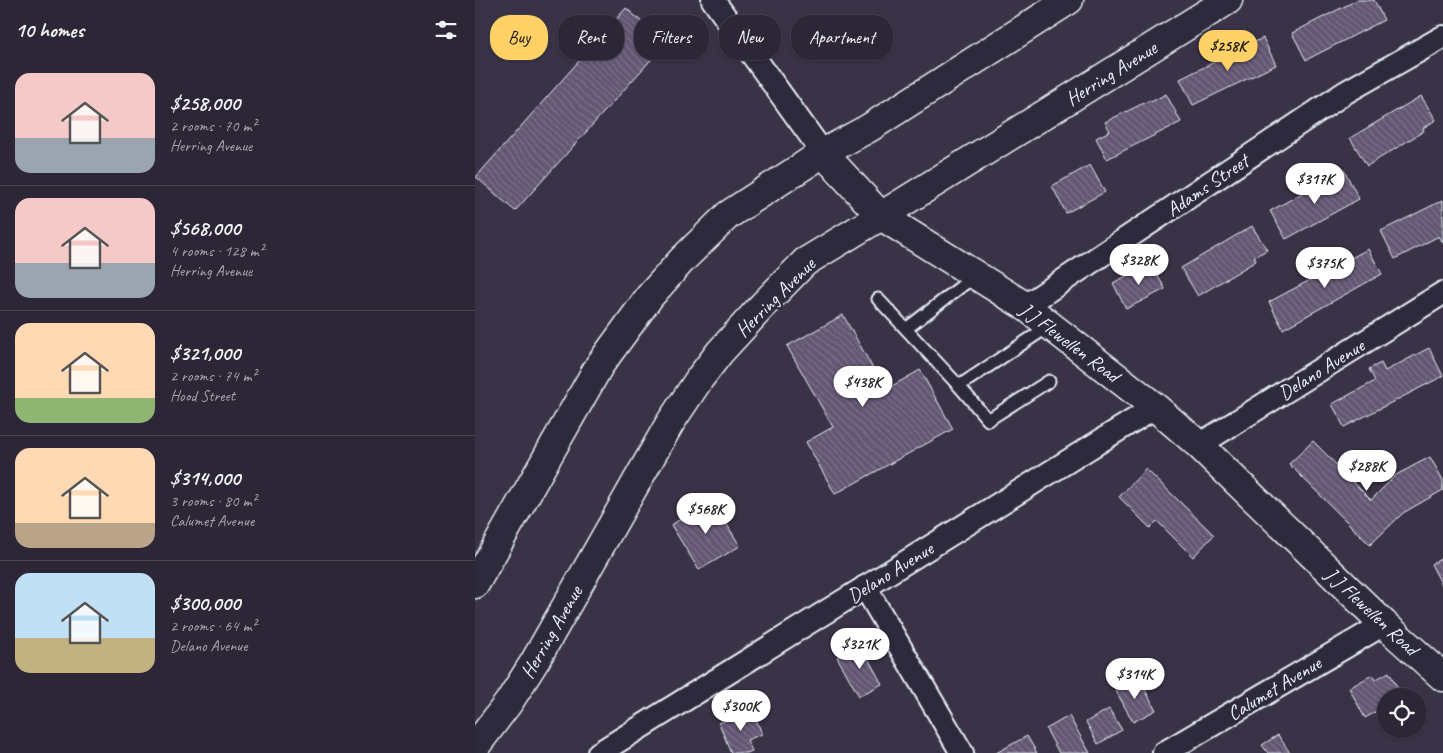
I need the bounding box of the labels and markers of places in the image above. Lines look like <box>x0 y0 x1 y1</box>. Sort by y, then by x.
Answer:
pin: $258K <box>1193 30 1263 72</box>
pin: $317K <box>1280 162 1350 205</box>
pin: $328K <box>1104 244 1174 286</box>
pin: $375K <box>1290 246 1360 289</box>
pin: $438K <box>828 366 898 408</box>
pin: $288K <box>1332 450 1402 492</box>
pin: $568K <box>671 492 741 535</box>
pin: $321K <box>825 628 895 670</box>
pin: $314K <box>1100 658 1170 700</box>
pin: $300K <box>706 690 776 732</box>

